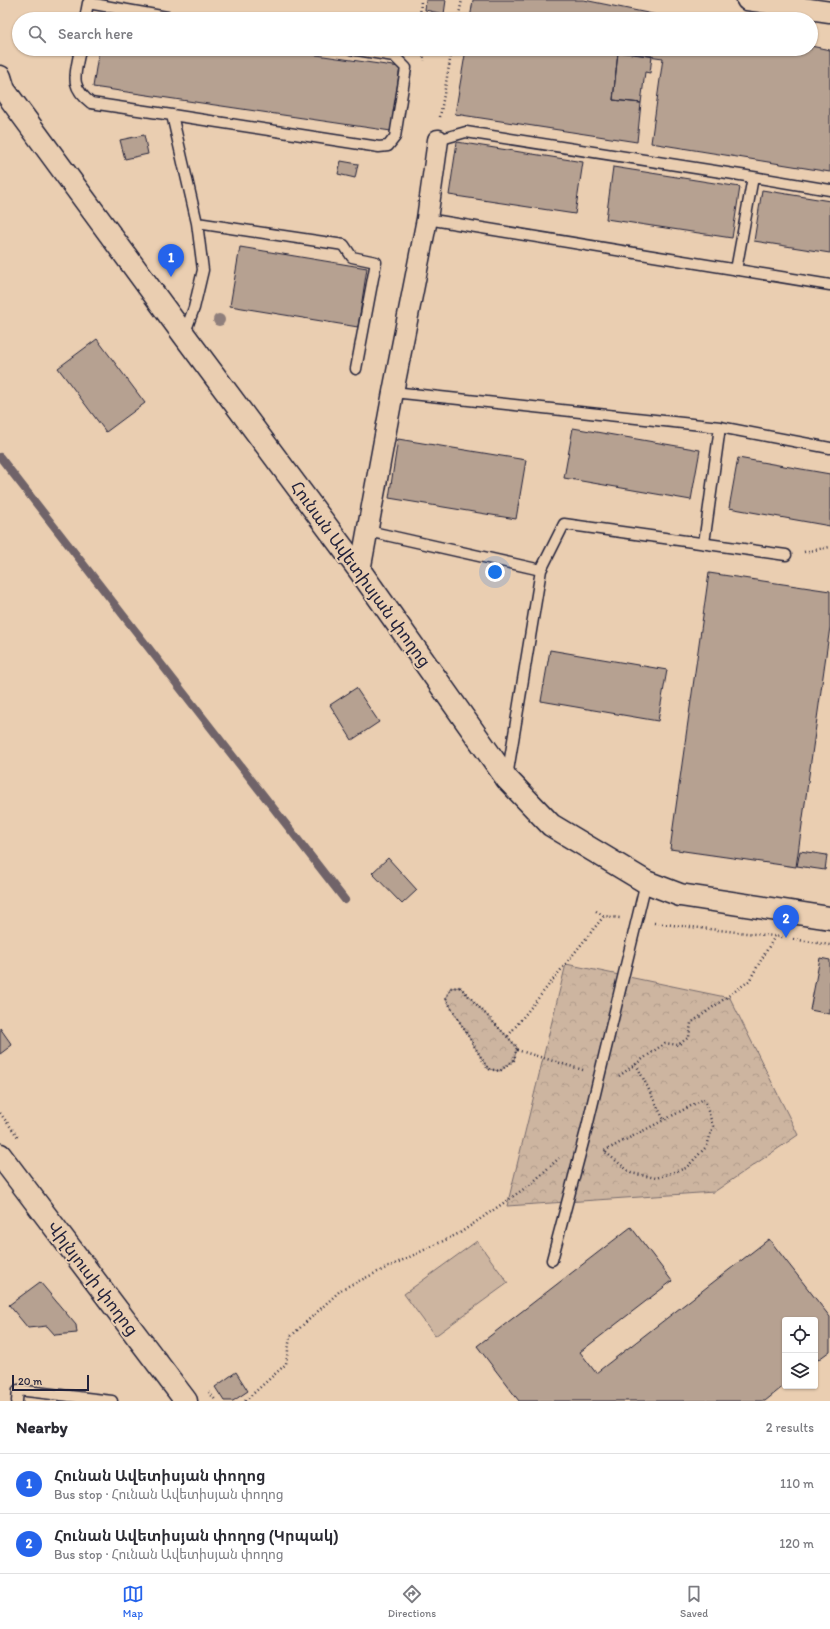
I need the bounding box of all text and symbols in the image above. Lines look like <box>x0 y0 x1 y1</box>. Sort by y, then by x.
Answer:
search box <box>12 12 818 56</box>
icon: search <box>26 23 48 45</box>
text: Search here <box>58 25 133 43</box>
pin: 1 <box>158 244 184 277</box>
street label: Հունան Ավետիսյան փողոց <box>287 477 435 671</box>
your location <box>485 562 505 582</box>
pin: 2 <box>773 905 799 938</box>
street label: Վիլնյուսի փողոց <box>43 1217 143 1339</box>
map controls <box>782 1317 818 1389</box>
button: locate <box>782 1317 818 1353</box>
button: layers <box>782 1353 818 1389</box>
scale bar <box>12 1373 89 1392</box>
text: 20 m <box>18 1375 42 1388</box>
text: Nearby <box>16 1417 68 1437</box>
text: 2 results <box>766 1420 814 1435</box>
text: Հունան Ավետիսյան փողոց <box>54 1467 266 1485</box>
text: 1 <box>26 1476 32 1491</box>
text: 110 m <box>780 1476 814 1491</box>
text: Bus stop · Հունան Ավետիսյան փողոց <box>54 1487 284 1502</box>
text: Հունան Ավետիսյան փողոց (Կրպակ) <box>54 1527 338 1545</box>
text: 2 <box>26 1536 32 1551</box>
text: 120 m <box>779 1536 814 1551</box>
text: Bus stop · Հունան Ավետիսյան փողոց <box>54 1547 284 1562</box>
tab: Map <box>122 1583 144 1620</box>
tab: Directions <box>388 1583 436 1620</box>
tab: Saved <box>680 1583 708 1620</box>

